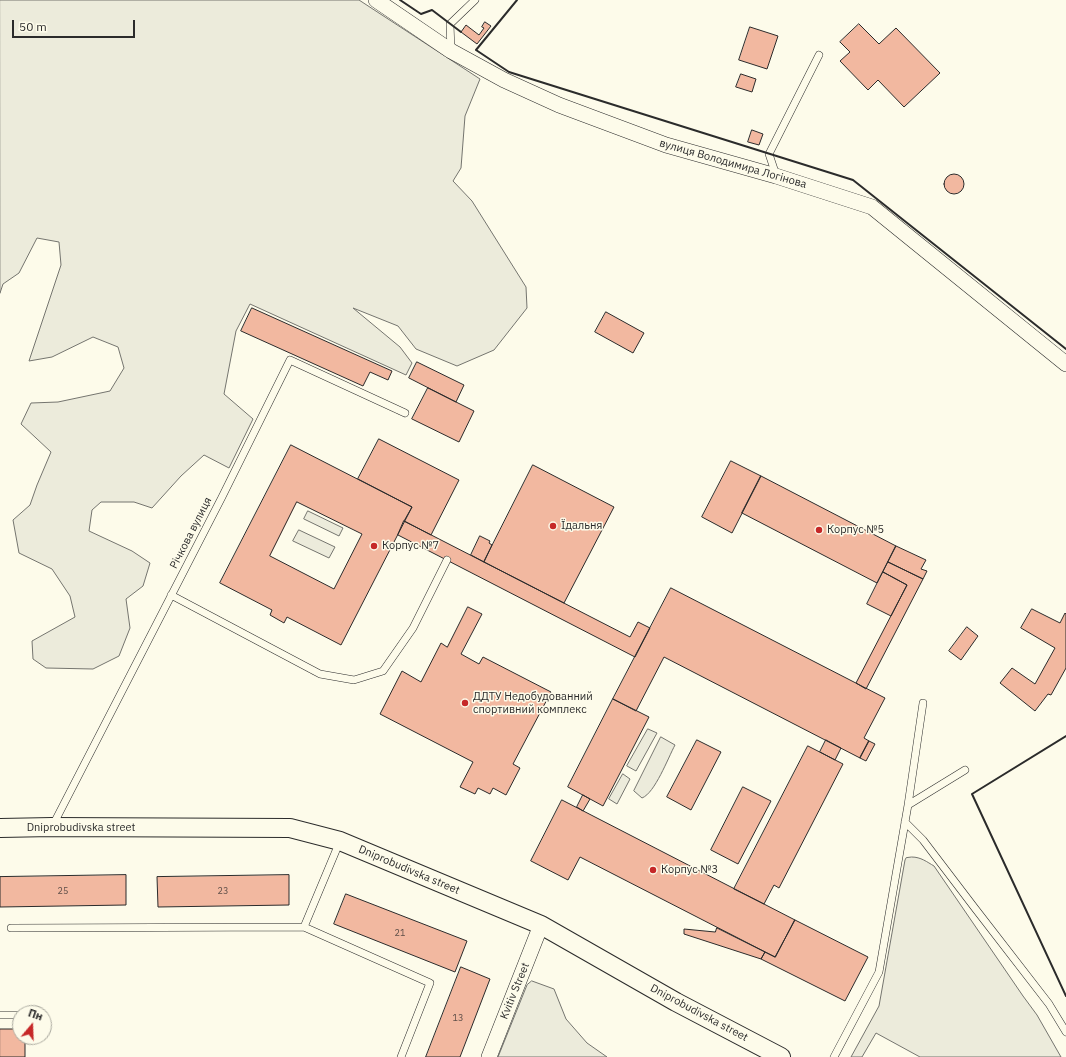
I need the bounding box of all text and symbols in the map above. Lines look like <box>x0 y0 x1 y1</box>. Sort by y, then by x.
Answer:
scale bar <box>14 12 137 38</box>
text: 50 m <box>19 19 47 34</box>
street label: вулиця Володимира Логінова <box>658 137 808 191</box>
street label: Річкова вулиця <box>167 495 215 571</box>
place label: Їдальня <box>561 519 602 533</box>
marker: Їдальня <box>548 521 558 531</box>
place label: Корпус №5 <box>827 523 884 537</box>
marker: Корпус №5 <box>814 525 824 535</box>
place label: Корпус №7 <box>382 539 439 553</box>
marker: Корпус №7 <box>369 541 379 551</box>
place label: ДДТУ Недобудованний спортивний комплекс <box>473 690 593 716</box>
marker: ДДТУ Недобудованний спортивний комплекс <box>460 698 470 708</box>
street label: Dniprobudivska street <box>27 821 135 835</box>
street label: Dniprobudivska street <box>356 843 462 897</box>
place label: Корпус №3 <box>661 863 718 877</box>
marker: Корпус №3 <box>648 865 658 875</box>
house number: 25 <box>58 886 68 896</box>
house number: 23 <box>218 886 228 896</box>
house number: 21 <box>395 928 405 938</box>
street label: Kvitiv Street <box>498 961 532 1021</box>
street label: Dniprobudivska street <box>648 982 750 1044</box>
north arrow <box>12 1005 52 1045</box>
text: Пн <box>26 1006 45 1024</box>
house number: 13 <box>453 1013 463 1023</box>

